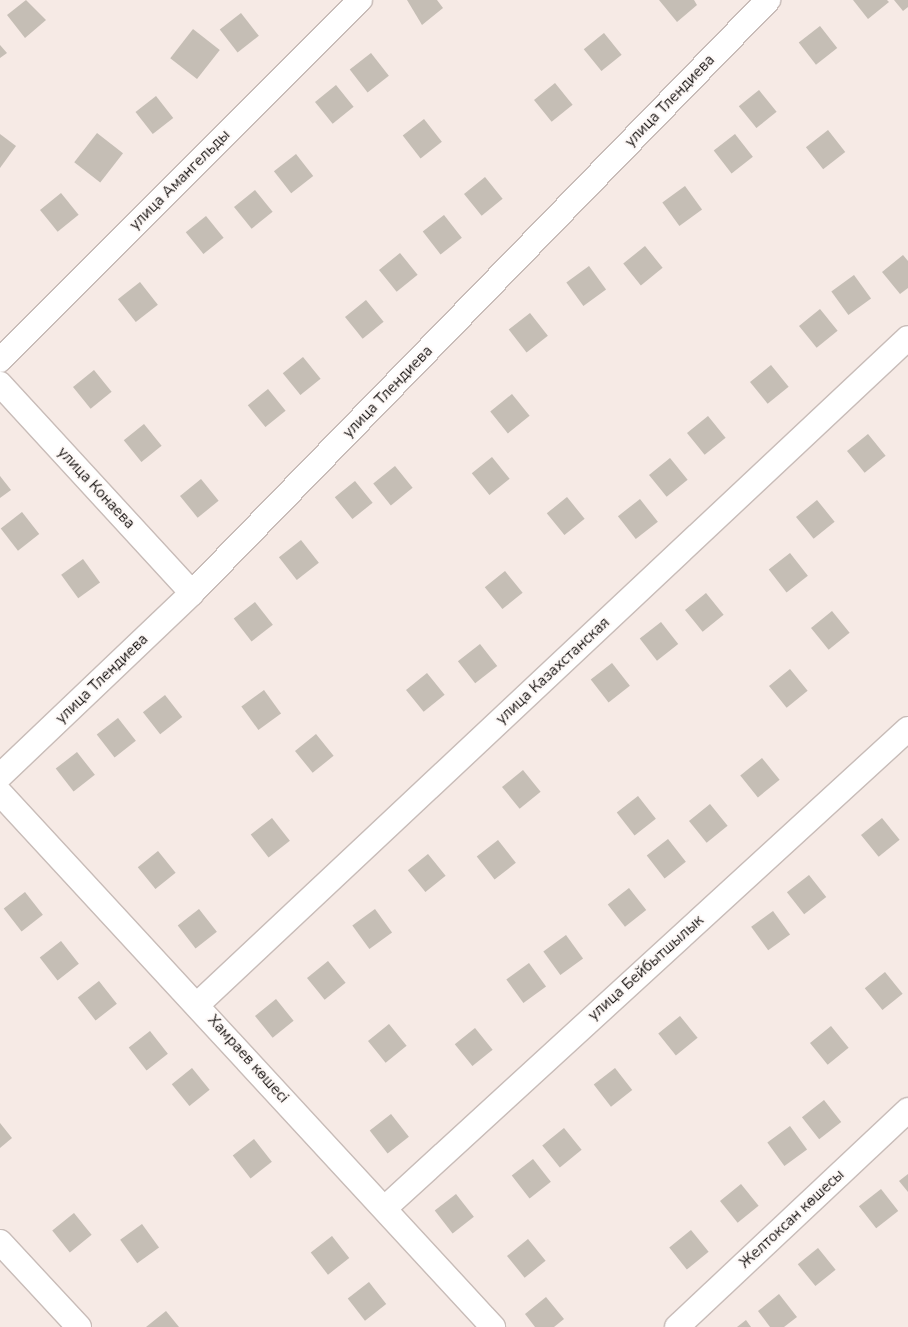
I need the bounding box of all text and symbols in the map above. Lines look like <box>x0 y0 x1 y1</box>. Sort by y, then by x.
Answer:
street label: улица Тлендиева <box>621 51 719 151</box>
street label: улица Амангельды <box>126 126 234 234</box>
street label: улица Тлендиева <box>339 342 437 442</box>
street label: улица Конаева <box>54 443 138 533</box>
street label: улица Казахстанская <box>493 614 613 728</box>
street label: улица Тлендиева <box>52 630 152 728</box>
street label: улица Бейбытшылык <box>585 911 707 1025</box>
street label: Хамраев көшесі <box>204 1011 292 1107</box>
street label: Желтоксан көшесы <box>736 1166 848 1272</box>

